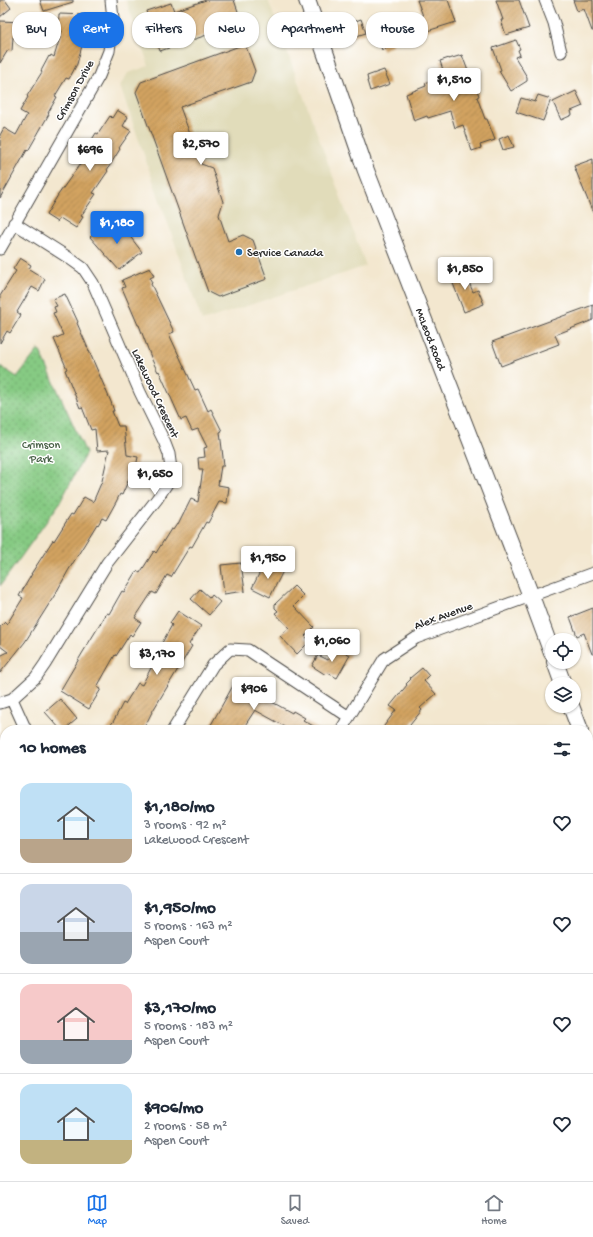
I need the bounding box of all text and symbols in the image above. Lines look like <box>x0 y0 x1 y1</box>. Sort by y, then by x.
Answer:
chip: Buy <box>12 12 61 48</box>
chip: Rent <box>69 12 124 48</box>
chip: Filters <box>132 12 196 48</box>
chip: New <box>204 12 259 48</box>
chip: Apartment <box>267 12 358 48</box>
chip: House <box>366 12 428 48</box>
street label: Crimson Drive <box>53 57 99 124</box>
pin: $1,510 <box>421 68 487 102</box>
text: $1,510 <box>437 73 471 88</box>
pin: $2,570 <box>168 132 234 166</box>
text: $2,570 <box>182 137 220 152</box>
pin: $696 <box>66 138 114 172</box>
text: $696 <box>77 143 103 158</box>
pin: $1,180 <box>84 211 150 245</box>
text: $1,180 <box>100 216 134 231</box>
marker: Service Canada <box>234 247 244 257</box>
place label: Service Canada <box>247 247 324 261</box>
pin: $1,850 <box>432 257 498 291</box>
text: $1,850 <box>447 262 483 277</box>
street label: McLeod Road <box>411 307 448 373</box>
street label: Lakewood Crescent <box>127 347 181 442</box>
park label: Crimson Park <box>22 439 60 467</box>
pin: $1,650 <box>122 462 188 496</box>
text: $1,650 <box>137 467 173 482</box>
pin: $1,950 <box>235 546 301 580</box>
text: $1,950 <box>250 551 286 566</box>
street label: Alex Avenue <box>413 600 476 634</box>
pin: $1,060 <box>299 629 365 663</box>
map controls <box>545 633 581 713</box>
button: locate <box>545 633 581 669</box>
text: $1,060 <box>314 634 350 649</box>
pin: $3,170 <box>124 642 190 676</box>
text: $3,170 <box>139 647 175 662</box>
pin: $906 <box>230 677 278 711</box>
button: layers <box>545 677 581 713</box>
text: $906 <box>241 682 267 697</box>
icon: filters <box>551 738 573 760</box>
text: 10 homes <box>20 739 86 759</box>
text: $1,180/mo <box>144 798 215 818</box>
icon: home <box>52 799 100 847</box>
icon: heart <box>551 812 573 834</box>
text: 3 rooms · 92 m² <box>144 818 227 833</box>
text: Lakewood Crescent <box>144 833 249 848</box>
text: $1,950/mo <box>144 899 216 919</box>
icon: home <box>52 900 100 948</box>
icon: heart <box>551 913 573 935</box>
text: 5 rooms · 163 m² <box>144 919 232 934</box>
text: Aspen Court <box>144 934 209 949</box>
text: $3,170/mo <box>144 999 216 1019</box>
icon: home <box>52 1000 100 1048</box>
icon: heart <box>551 1013 573 1035</box>
text: 5 rooms · 183 m² <box>144 1019 233 1034</box>
text: Aspen Court <box>144 1034 209 1049</box>
text: $906/mo <box>144 1099 203 1119</box>
icon: home <box>52 1100 100 1148</box>
icon: heart <box>551 1113 573 1135</box>
text: 2 rooms · 58 m² <box>144 1119 227 1134</box>
text: Aspen Court <box>144 1134 209 1149</box>
tab: Map <box>86 1192 108 1228</box>
tab: Saved <box>281 1192 309 1228</box>
tab: Home <box>481 1192 507 1228</box>

